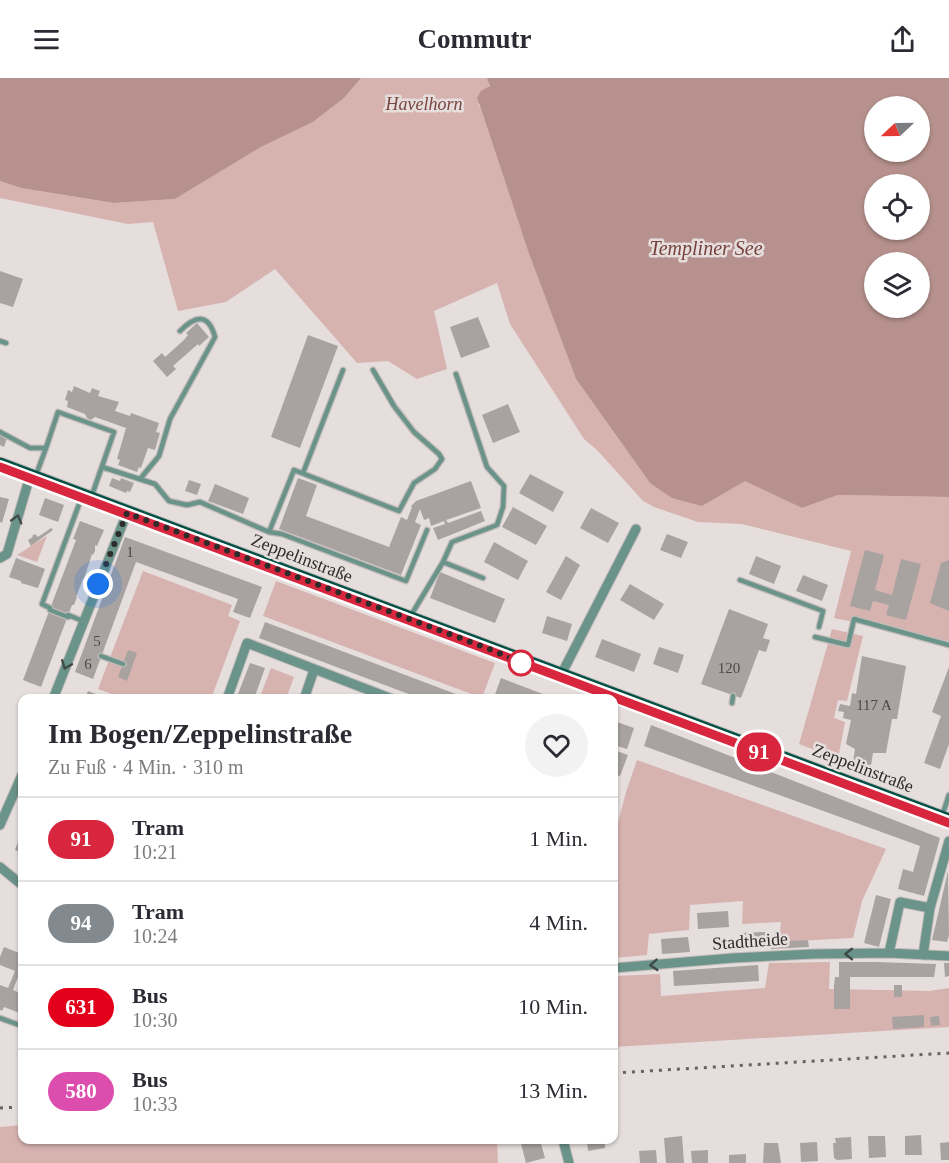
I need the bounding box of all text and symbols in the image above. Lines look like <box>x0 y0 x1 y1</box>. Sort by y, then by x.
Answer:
icon: menu <box>30 23 63 56</box>
icon: share <box>886 23 919 56</box>
text: Commutr <box>418 24 531 54</box>
park label: Havelhorn <box>385 94 462 114</box>
north arrow <box>864 96 930 162</box>
map controls <box>864 96 930 318</box>
button: locate <box>864 174 930 240</box>
water label: Templiner See <box>649 237 763 260</box>
button: layers <box>864 252 930 318</box>
one-way arrow <box>10 514 22 525</box>
street label: Zeppelinstraße <box>248 529 356 587</box>
house number: 1 <box>126 544 134 560</box>
your location <box>83 569 113 599</box>
house number: 5 <box>93 633 101 649</box>
unlabelled marker <box>508 650 534 676</box>
house number: 6 <box>84 656 92 672</box>
one-way arrow <box>61 658 73 669</box>
house number: 120 <box>718 660 740 676</box>
house number: 117 A <box>856 697 892 713</box>
button: heart <box>525 714 588 777</box>
text: Im Bogen/Zeppelinstraße <box>48 718 352 749</box>
line badge: 91 <box>732 732 786 772</box>
street label: Zeppelinstraße <box>809 739 917 797</box>
text: 91 <box>749 740 770 764</box>
text: Zu Fuß · 4 Min. · 310 m <box>48 756 244 778</box>
text: Tram <box>132 815 184 840</box>
text: 1 Min. <box>529 826 588 851</box>
text: 91 <box>71 827 92 851</box>
text: 10:21 <box>132 841 178 863</box>
text: Tram <box>132 899 184 924</box>
text: 4 Min. <box>529 910 588 935</box>
text: 94 <box>71 911 92 935</box>
text: 10:24 <box>132 925 178 947</box>
street label: Stadtheide <box>711 928 789 954</box>
one-way arrow <box>844 947 853 960</box>
one-way arrow <box>650 959 659 972</box>
text: Bus <box>132 983 167 1008</box>
text: 10 Min. <box>518 994 588 1019</box>
text: 631 <box>65 995 97 1019</box>
text: 10:30 <box>132 1009 178 1031</box>
text: Bus <box>132 1067 167 1092</box>
text: 13 Min. <box>518 1078 588 1103</box>
text: 580 <box>65 1079 97 1103</box>
text: 10:33 <box>132 1093 178 1115</box>

